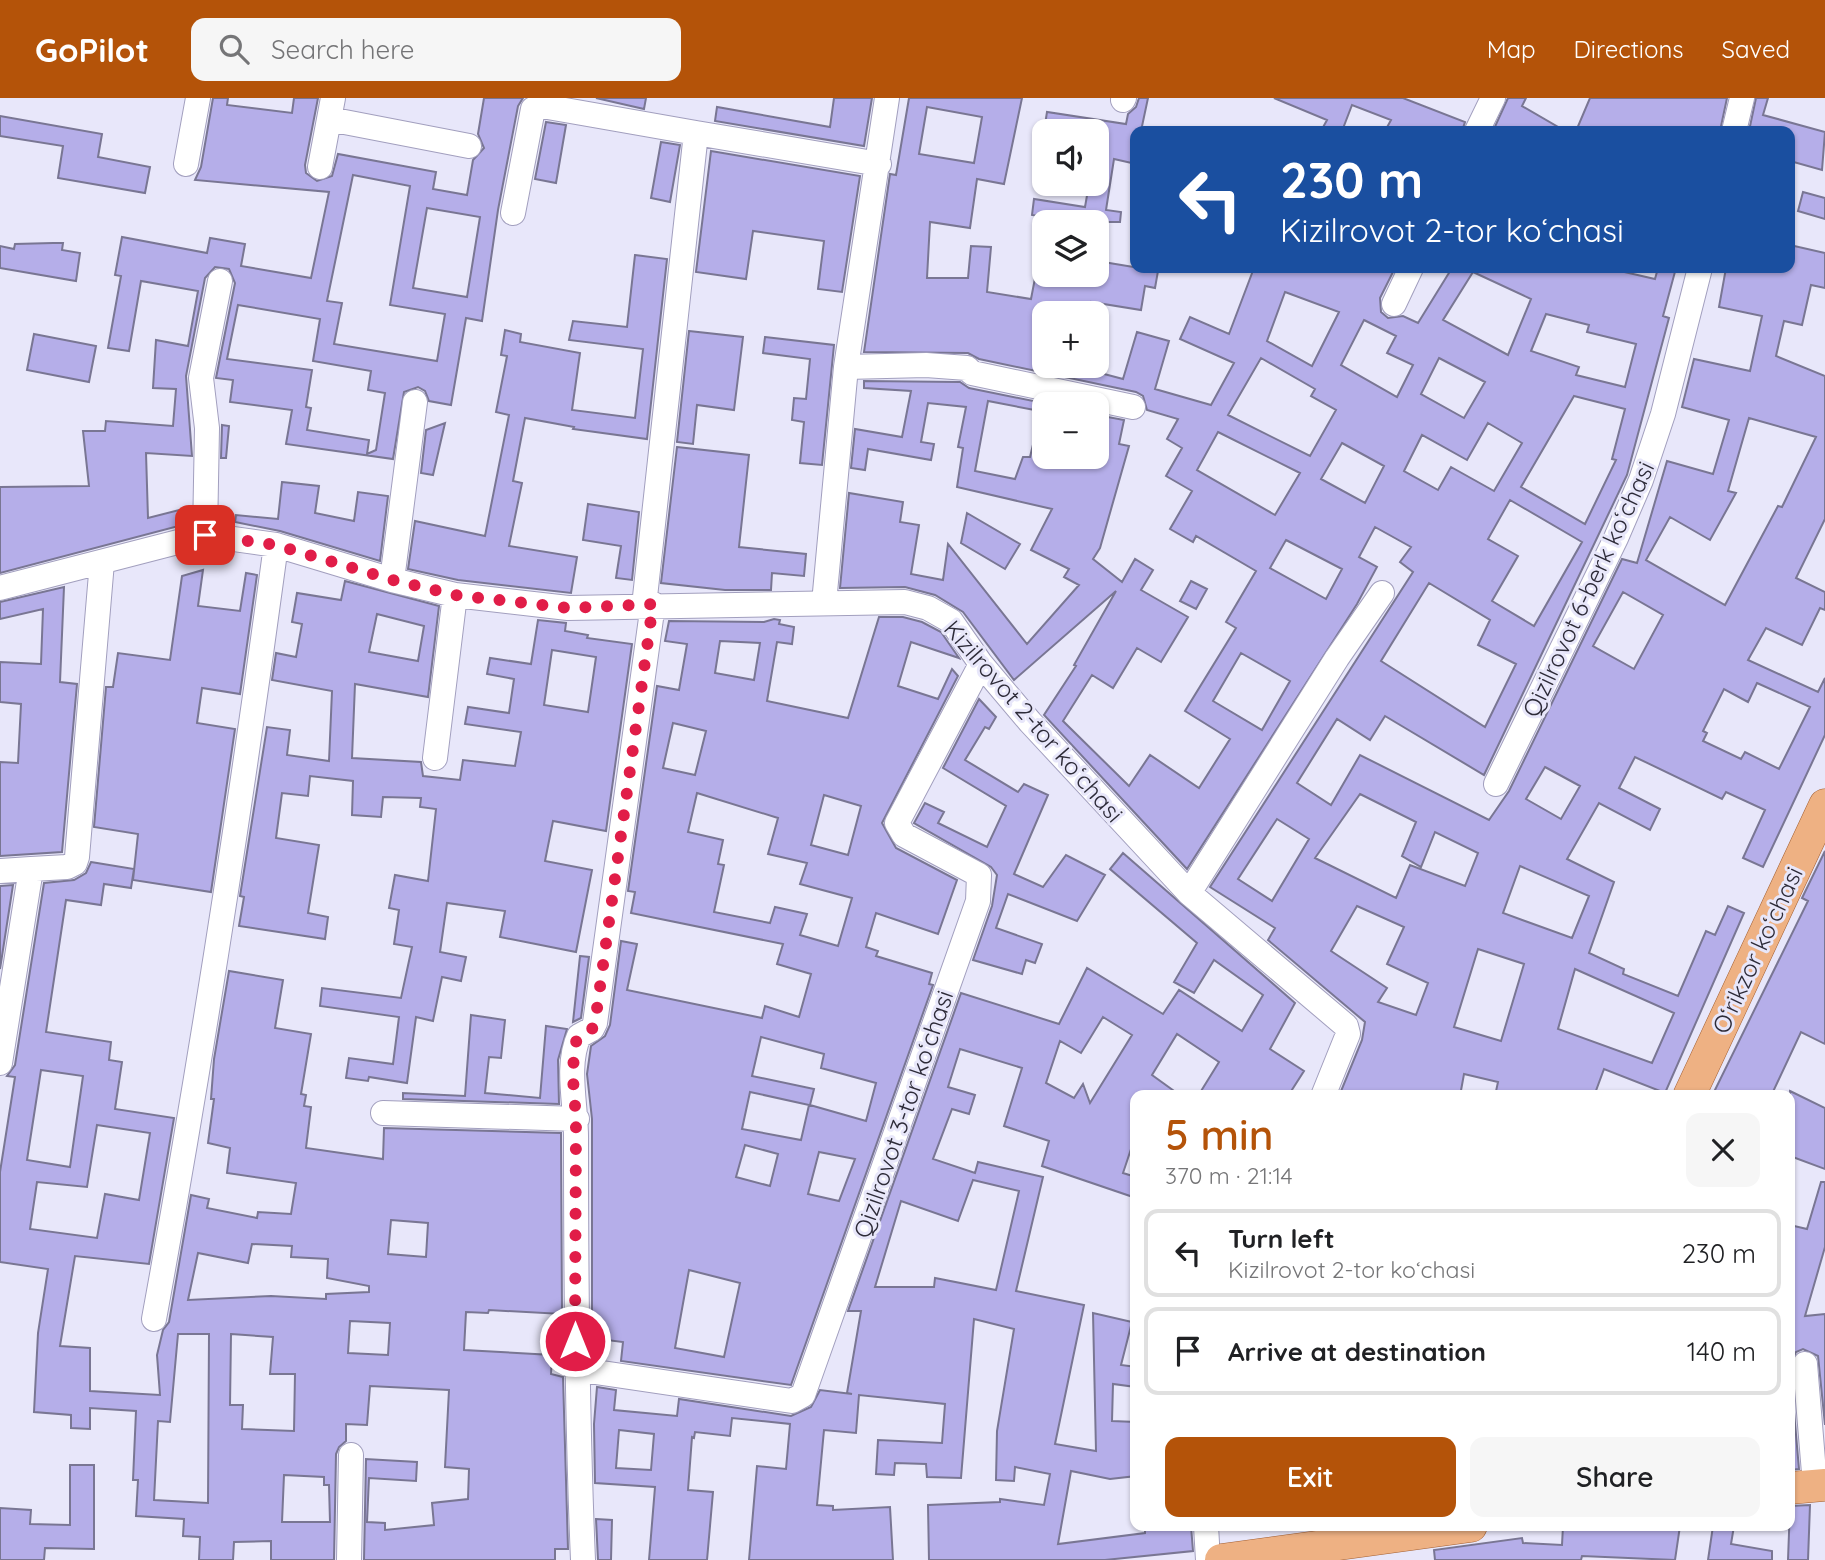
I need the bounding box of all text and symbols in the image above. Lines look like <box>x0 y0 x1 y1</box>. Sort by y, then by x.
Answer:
search box <box>191 18 681 81</box>
text: GoPilot <box>35 29 149 70</box>
icon: search <box>215 30 253 68</box>
text: Search here <box>271 33 414 66</box>
text: Map <box>1487 34 1536 64</box>
text: Directions <box>1574 34 1684 64</box>
text: Saved <box>1722 34 1790 64</box>
map controls <box>1032 119 1109 469</box>
button: sound <box>1032 119 1109 196</box>
text: 230 m <box>1280 149 1423 210</box>
icon: left <box>1165 154 1256 245</box>
button: layers <box>1032 210 1109 287</box>
text: Kizilrovot 2-tor koʻchasi <box>1280 210 1624 250</box>
button: + <box>1032 301 1109 378</box>
button: − <box>1032 392 1109 469</box>
street label: Qizilrovot 6-berk koʻchasi <box>1516 457 1660 721</box>
pin <box>175 505 235 565</box>
icon: arrive <box>186 516 224 554</box>
street label: Kizilrovot 2-tor koʻchasi <box>938 614 1130 828</box>
street label: Oʻrikzor koʻchasi <box>1705 862 1809 1038</box>
street label: Qizilrovot 3-tor koʻchasi <box>847 986 959 1242</box>
text: 5 min <box>1165 1108 1273 1161</box>
button: close <box>1686 1113 1760 1187</box>
text: 370 m · 21:14 <box>1165 1161 1293 1190</box>
text: Turn left <box>1228 1222 1335 1255</box>
icon: left <box>1169 1234 1207 1272</box>
text: 230 m <box>1682 1237 1756 1270</box>
text: Kizilrovot 2-tor koʻchasi <box>1228 1255 1475 1284</box>
position arrow <box>538 1304 612 1378</box>
icon: arrive <box>1169 1332 1207 1370</box>
text: Arrive at destination <box>1228 1335 1486 1368</box>
text: 140 m <box>1687 1335 1756 1368</box>
button: Exit <box>1165 1437 1456 1517</box>
button: Share <box>1470 1437 1760 1517</box>

